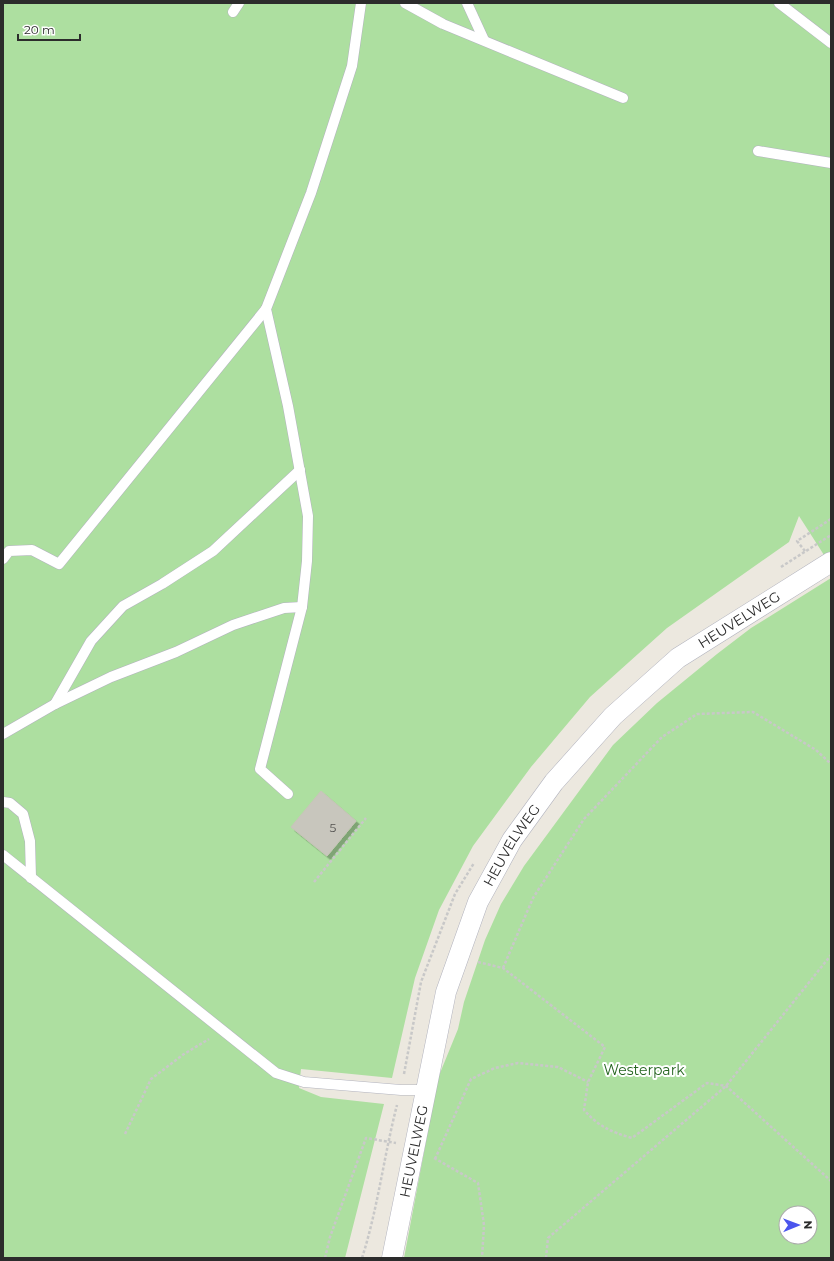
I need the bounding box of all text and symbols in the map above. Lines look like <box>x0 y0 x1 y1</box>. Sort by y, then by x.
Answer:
scale bar <box>18 16 80 42</box>
text: 20 m <box>24 22 55 37</box>
street label: HEUVELWEG <box>695 587 784 652</box>
street label: HEUVELWEG <box>479 800 544 890</box>
house number: 5 <box>330 820 337 835</box>
park label: Westerpark <box>603 1061 685 1079</box>
street label: HEUVELWEG <box>396 1103 432 1199</box>
north arrow <box>778 1205 818 1245</box>
text: N <box>801 1220 815 1229</box>

